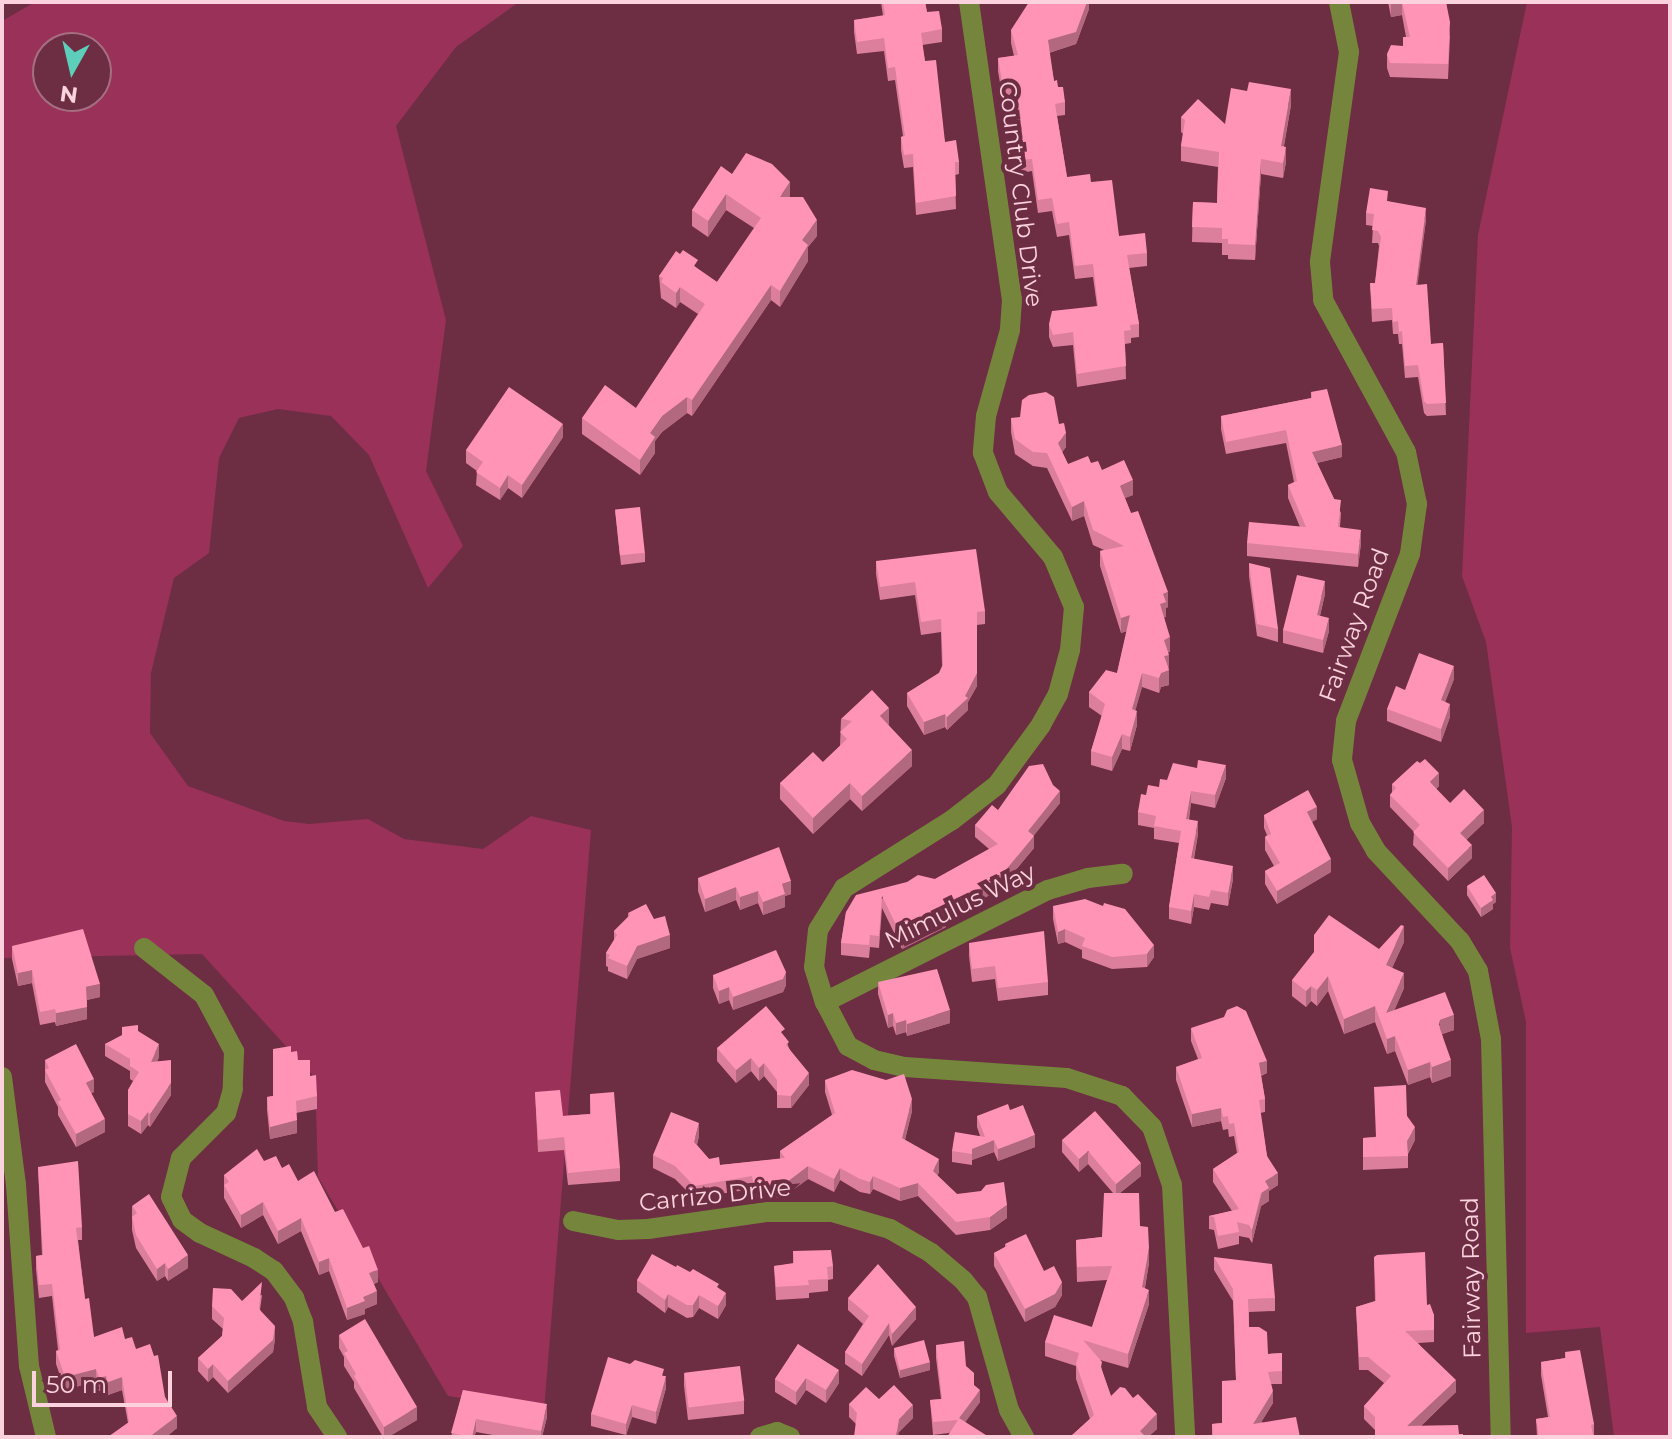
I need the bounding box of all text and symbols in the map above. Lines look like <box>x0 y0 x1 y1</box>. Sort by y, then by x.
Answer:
north arrow <box>32 32 112 112</box>
street label: Country Club Drive <box>993 79 1049 309</box>
text: N <box>58 80 80 109</box>
street label: Fairway Road <box>1313 544 1395 706</box>
street label: Mimulus Way <box>880 857 1040 955</box>
street label: Carrizo Drive <box>638 1173 792 1217</box>
street label: Fairway Road <box>1455 1197 1487 1359</box>
scale bar <box>36 1355 176 1405</box>
text: 50 m <box>46 1370 107 1399</box>

